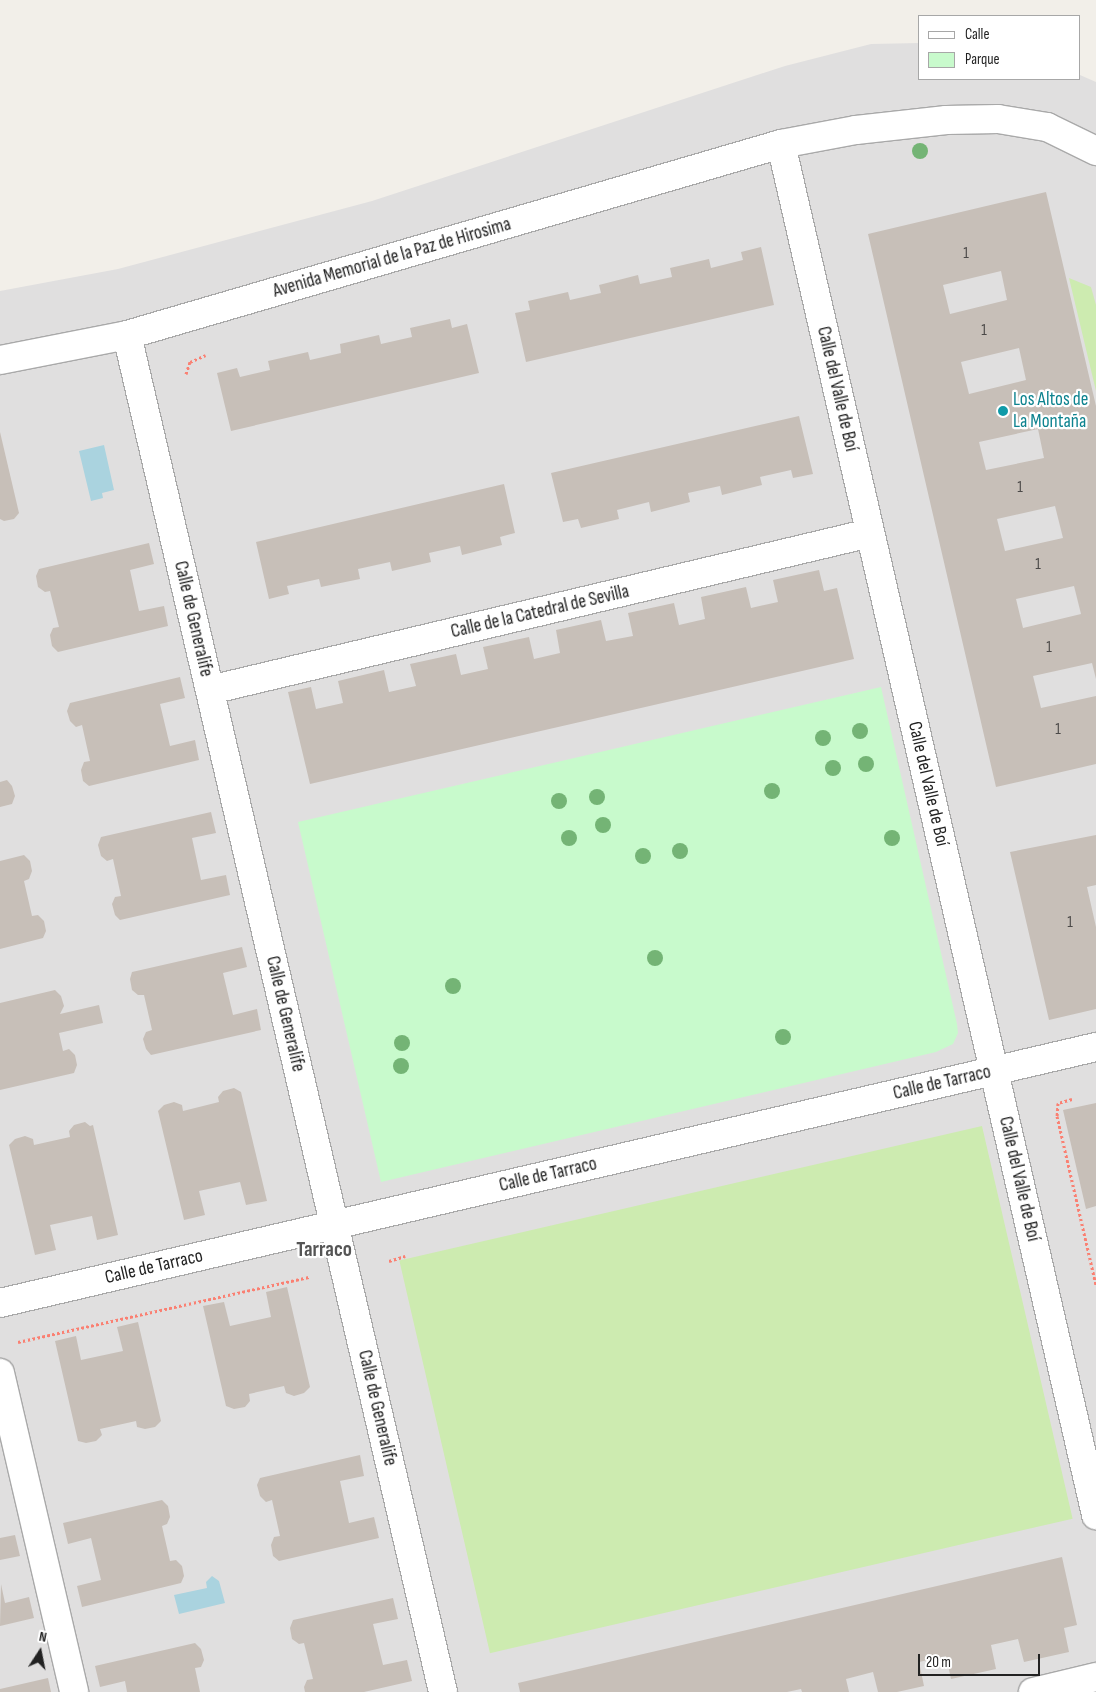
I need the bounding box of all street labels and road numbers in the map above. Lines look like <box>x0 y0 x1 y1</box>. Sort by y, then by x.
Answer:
street label: Avenida Memorial de la Paz de Hirosima <box>270 213 514 303</box>
street label: Calle del Valle de Boí <box>812 324 862 454</box>
street label: Calle de Generalife <box>169 559 217 679</box>
street label: Calle de la Catedral de Sevilla <box>449 580 631 644</box>
street label: Calle del Valle de Boí <box>903 719 953 849</box>
street label: Calle de Generalife <box>261 954 309 1074</box>
street label: Calle de Tarraco <box>891 1061 993 1105</box>
street label: Calle del Valle de Boí <box>994 1114 1044 1244</box>
street label: Calle de Tarraco <box>497 1153 599 1197</box>
street label: Calle de Tarraco <box>103 1245 205 1289</box>
street label: Calle de Generalife <box>353 1348 401 1468</box>

